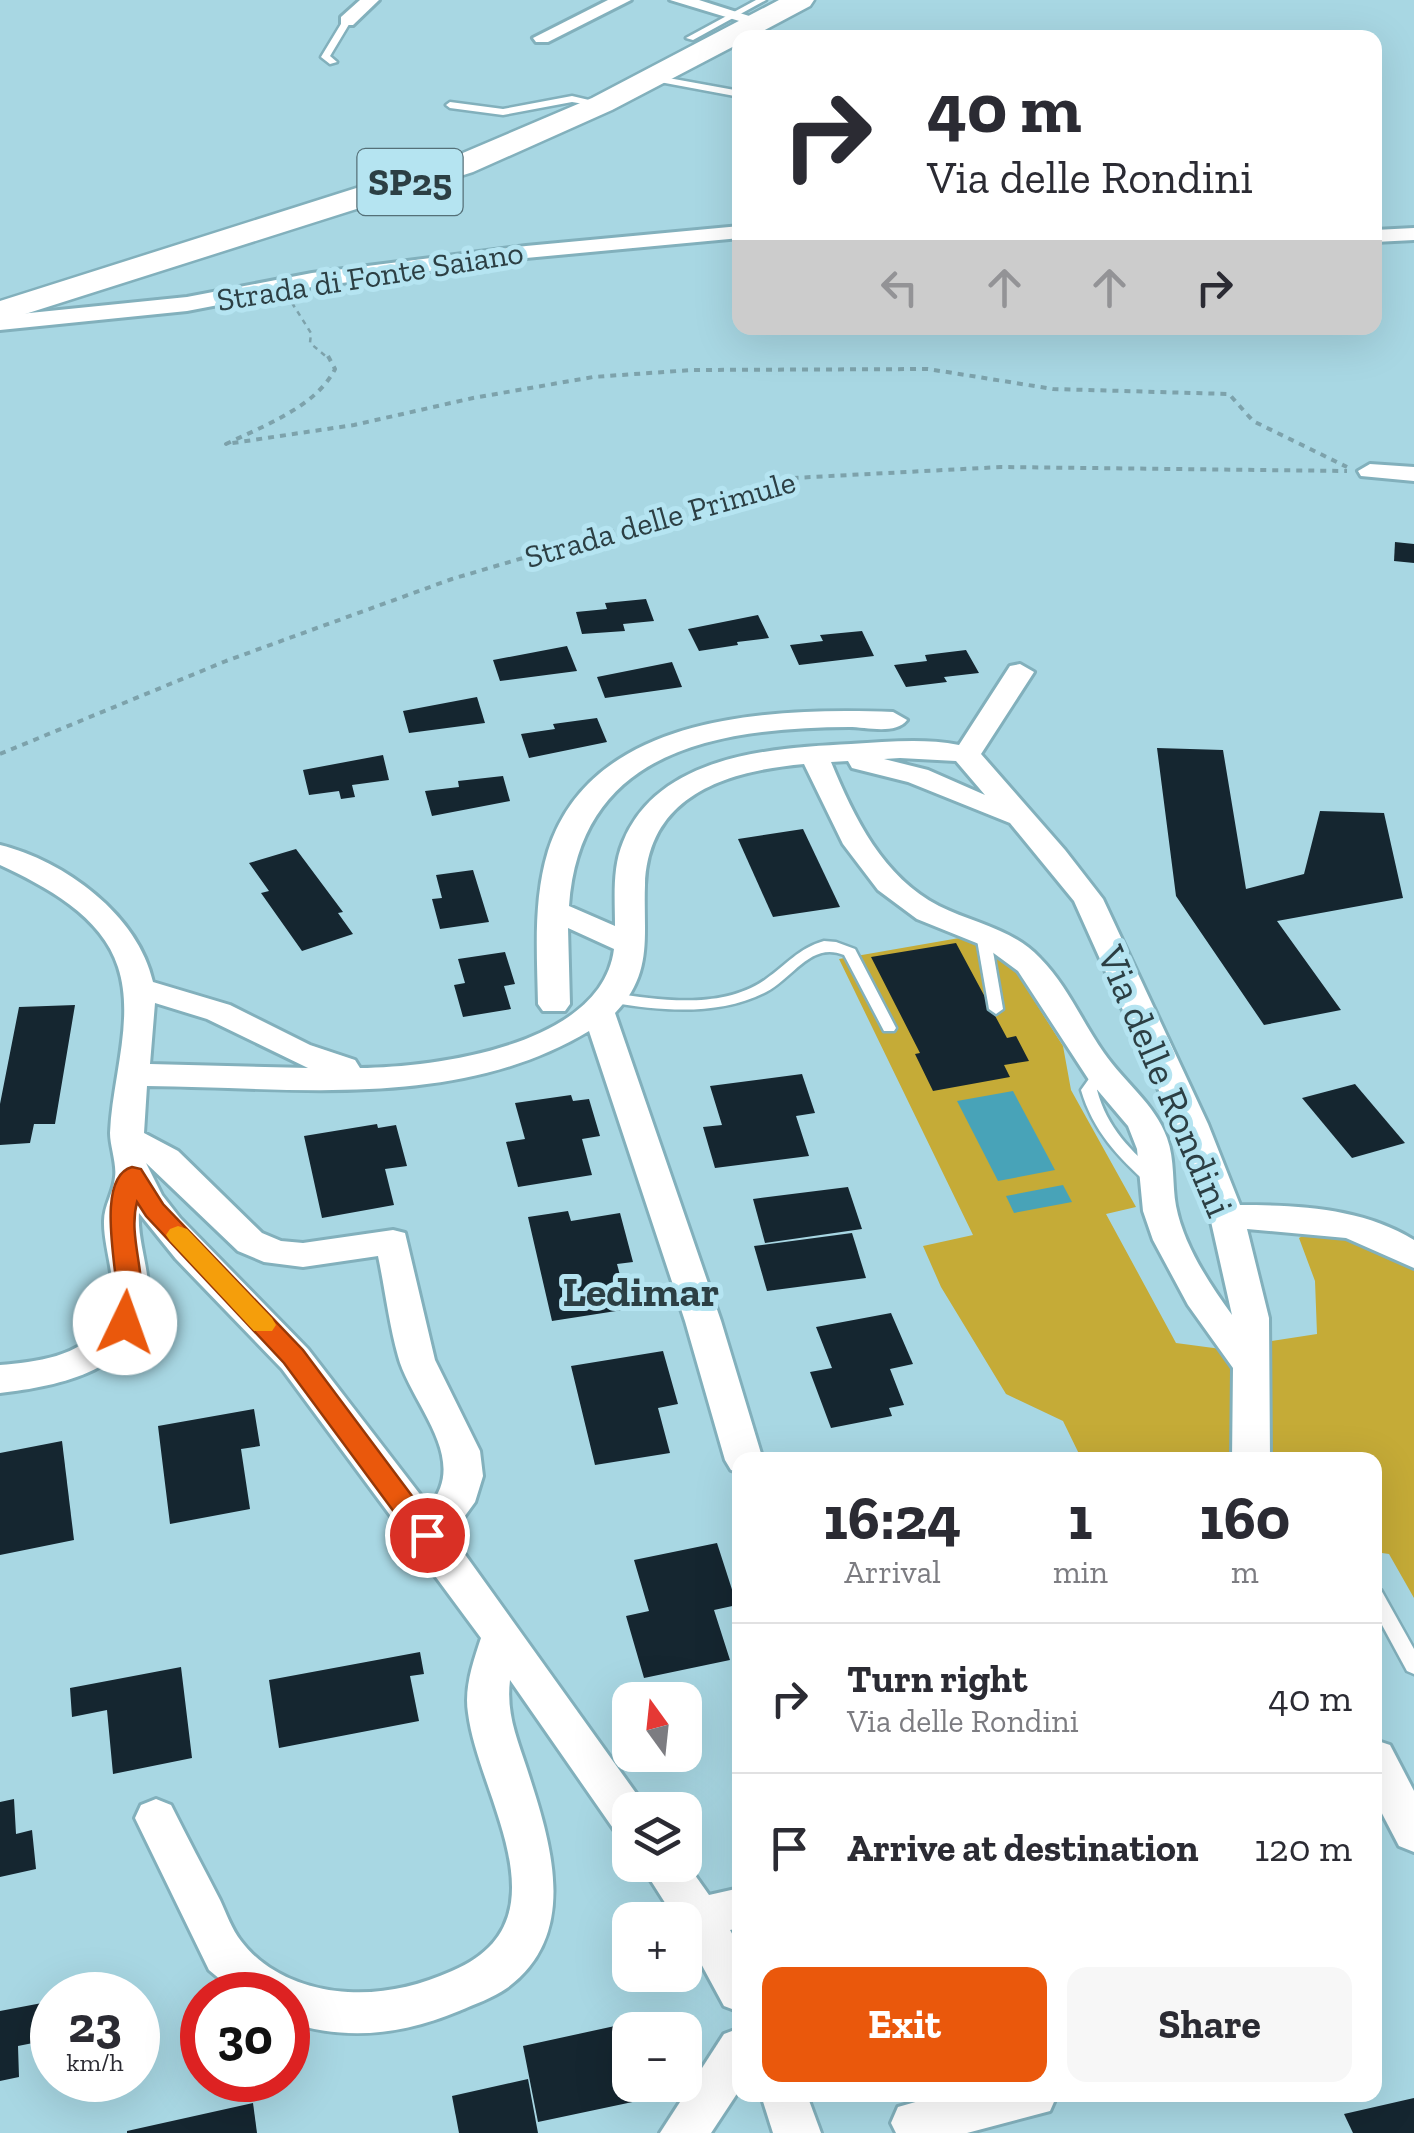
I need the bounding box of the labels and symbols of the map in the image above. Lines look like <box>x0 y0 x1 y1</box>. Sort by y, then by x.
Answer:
road number: SP25 <box>358 149 462 215</box>
street label: Strada di Fonte Saiano <box>214 233 526 319</box>
street label: Strada delle Primule <box>520 462 800 576</box>
street label: Via delle Rondini <box>1087 937 1245 1224</box>
district label: Ledimar <box>563 1266 719 1317</box>
position arrow <box>73 1271 177 1375</box>
pin <box>385 1493 470 1578</box>
north arrow <box>612 1682 702 1772</box>
speed limit sign: 30 <box>180 1972 310 2102</box>

